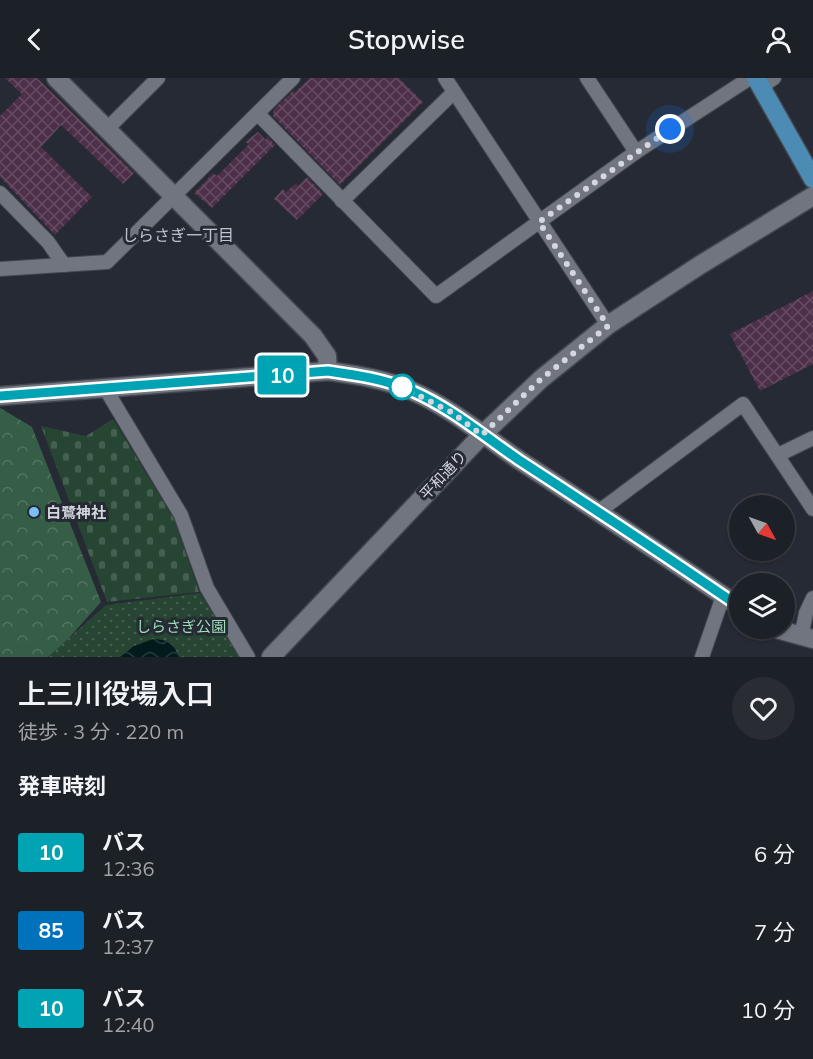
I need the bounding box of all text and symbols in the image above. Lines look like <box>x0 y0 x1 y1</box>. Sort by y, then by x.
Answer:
text: Stopwise <box>348 22 465 56</box>
icon: back <box>18 23 51 56</box>
icon: person <box>762 23 795 56</box>
your location <box>655 114 685 144</box>
district label: しらさぎ一丁目 <box>122 225 234 245</box>
line badge: 10 <box>255 356 309 394</box>
text: 10 <box>269 362 295 388</box>
unlabelled marker <box>389 374 415 400</box>
street label: 平和通り <box>416 447 470 503</box>
north arrow <box>729 495 795 561</box>
map controls <box>729 495 795 639</box>
place label: 白鷺神社 <box>46 503 106 522</box>
marker: 白鷺神社 <box>27 505 41 519</box>
button: layers <box>729 573 795 639</box>
park label: しらさぎ公園 <box>136 617 226 636</box>
text: 上三川役場入口 <box>18 676 214 711</box>
button: heart <box>732 677 795 740</box>
text: 徒歩 · 3 分 · 220 m <box>18 719 184 744</box>
text: 発車時刻 <box>18 772 106 800</box>
text: バス <box>102 828 146 856</box>
text: 10 <box>38 839 64 865</box>
text: 6 分 <box>754 840 795 868</box>
text: 12:36 <box>102 856 155 881</box>
text: バス <box>102 906 146 934</box>
text: 85 <box>38 917 64 943</box>
text: 7 分 <box>754 918 795 946</box>
text: 12:37 <box>102 934 155 959</box>
text: バス <box>102 984 146 1012</box>
text: 10 <box>38 995 64 1021</box>
text: 10 分 <box>741 996 795 1024</box>
text: 12:40 <box>102 1012 155 1037</box>

